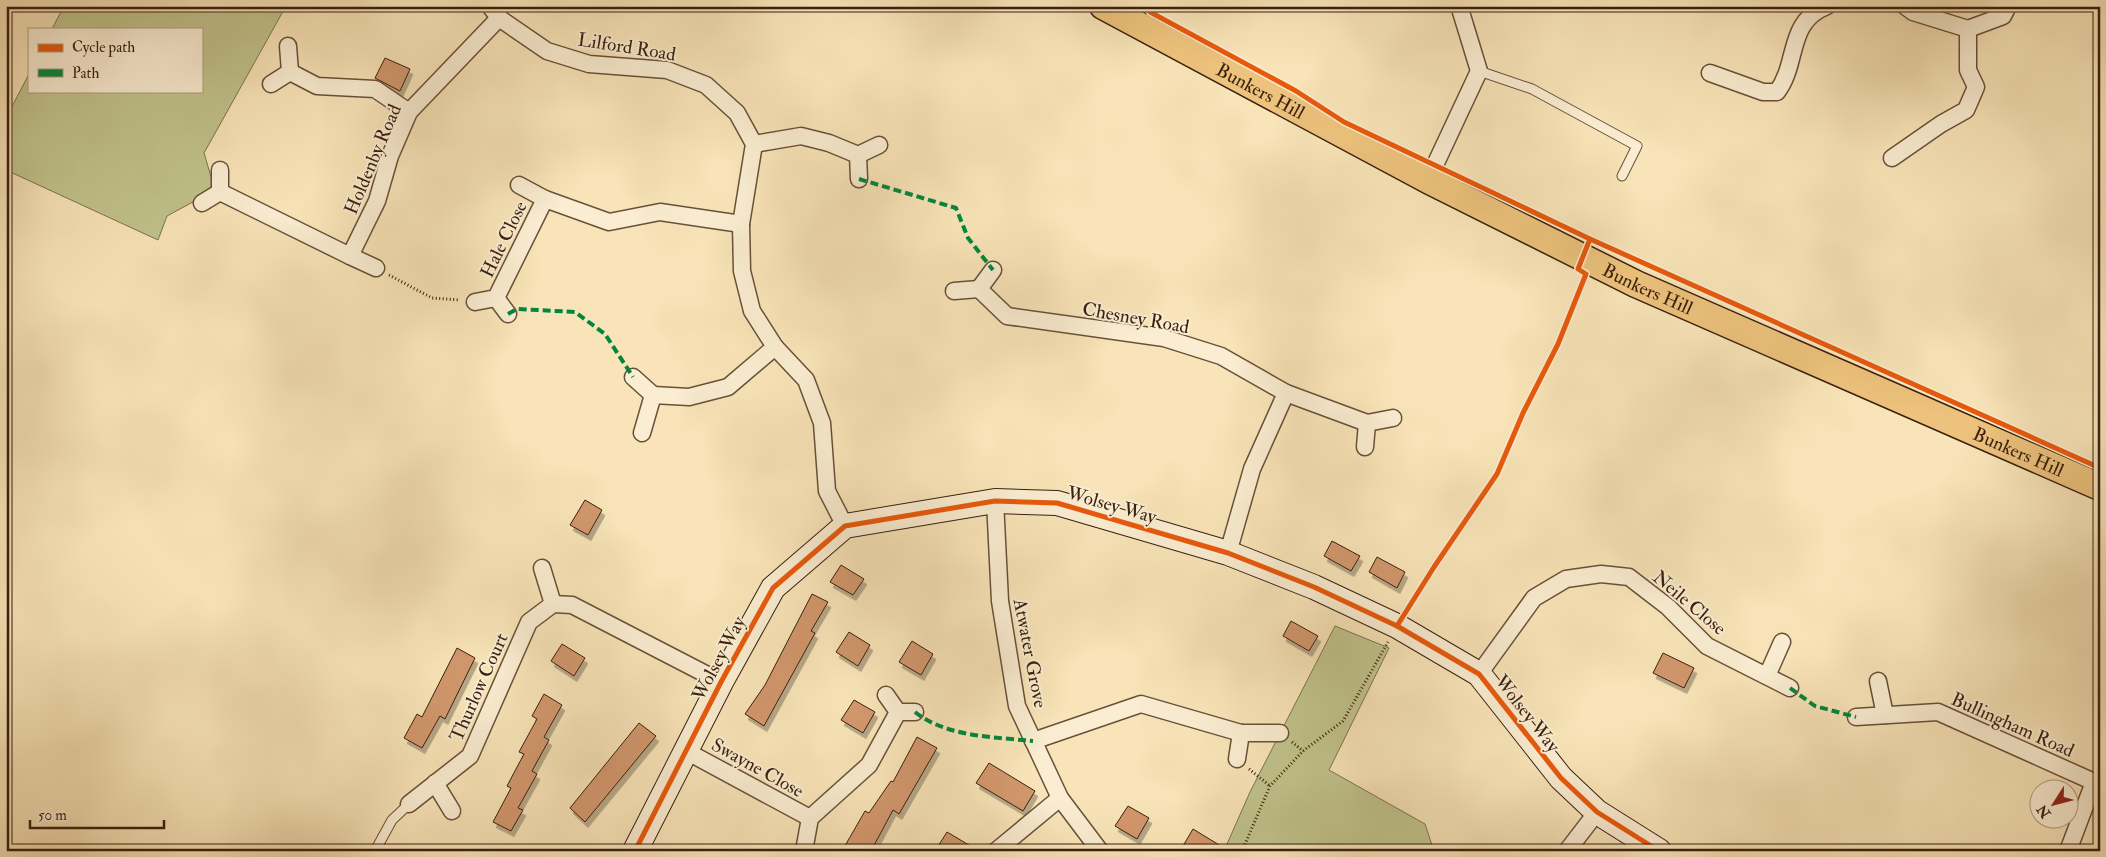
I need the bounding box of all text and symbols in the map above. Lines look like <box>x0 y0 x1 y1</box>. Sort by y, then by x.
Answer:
street label: Lilford Road <box>576 27 678 67</box>
legend <box>28 28 202 92</box>
text: Cycle path <box>72 38 135 58</box>
street label: Bunkers Hill <box>1212 58 1309 125</box>
text: Path <box>72 64 99 83</box>
street label: Holdenby Road <box>339 100 407 218</box>
street label: Hale Close <box>475 197 533 282</box>
street label: Bunkers Hill <box>1598 258 1697 320</box>
street label: Chesney Road <box>1080 297 1192 339</box>
street label: Bunkers Hill <box>1969 422 2068 483</box>
street label: Wolsey Way <box>1063 480 1160 529</box>
street label: Neile Close <box>1648 565 1731 640</box>
street label: Atwater Grove <box>1007 596 1052 710</box>
street label: Wolsey Way <box>686 612 751 706</box>
street label: Thurlow Court <box>444 629 514 745</box>
street label: Wolsey Way <box>1489 669 1565 758</box>
street label: Bullingham Road <box>1947 687 2079 763</box>
street label: Swayne Close <box>707 733 808 803</box>
north arrow <box>2028 780 2078 830</box>
scale bar <box>30 797 164 829</box>
text: N <box>2033 801 2055 822</box>
text: 50 m <box>38 806 67 825</box>

